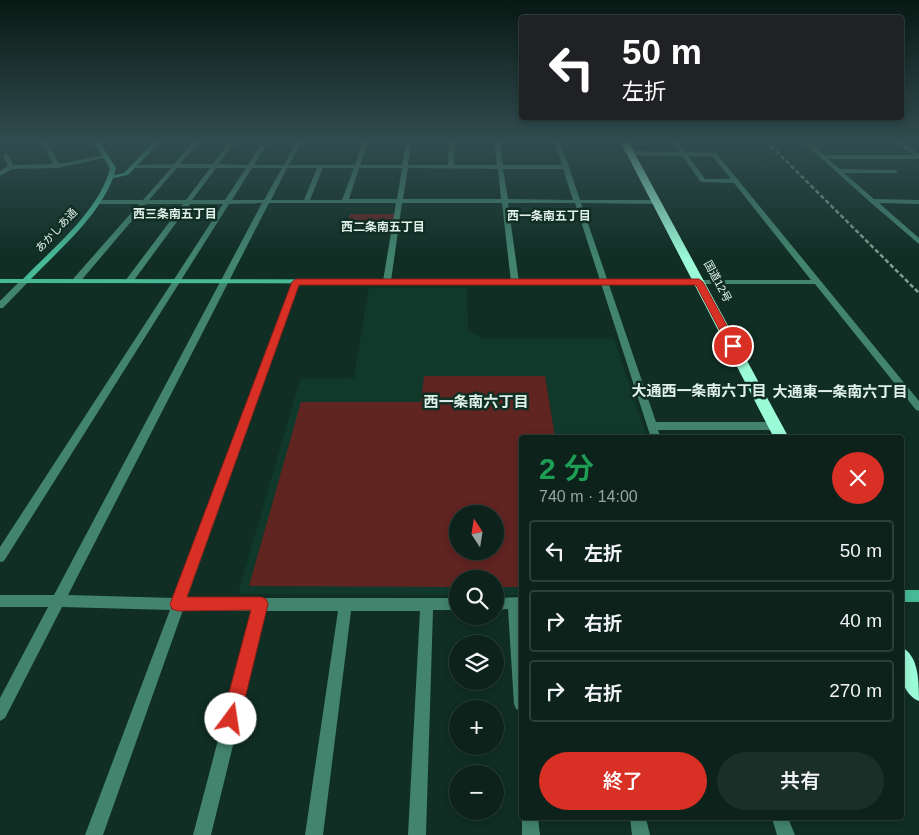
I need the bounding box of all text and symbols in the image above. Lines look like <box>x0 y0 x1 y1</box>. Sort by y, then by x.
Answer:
text: 50 m <box>622 32 702 71</box>
icon: left <box>539 35 604 100</box>
text: 左折 <box>622 79 666 104</box>
street label: あかしあ通 <box>33 206 79 254</box>
district label: 西三条南五丁目 <box>133 207 217 221</box>
district label: 西一条南五丁目 <box>507 209 591 223</box>
district label: 西二条南五丁目 <box>341 220 425 234</box>
street label: 国道12号 <box>702 258 734 304</box>
pin <box>712 325 754 367</box>
icon: arrive <box>719 332 747 360</box>
district label: 大通西一条南六丁目 <box>631 382 767 399</box>
district label: 大通東一条南六丁目 <box>772 383 908 400</box>
district label: 西一条南六丁目 <box>423 393 529 410</box>
text: 2 分 <box>539 452 594 485</box>
button: close <box>832 452 884 504</box>
text: 740 m · 14:00 <box>539 488 638 505</box>
north arrow <box>449 505 504 560</box>
map controls <box>449 505 504 820</box>
icon: left <box>541 537 569 565</box>
text: 50 m <box>840 540 882 561</box>
text: 左折 <box>584 543 622 564</box>
button: search <box>449 570 504 625</box>
icon: right <box>541 607 569 635</box>
text: 40 m <box>840 610 882 631</box>
text: 右折 <box>584 613 622 634</box>
button: layers <box>449 635 504 690</box>
icon: right <box>541 677 569 705</box>
text: 270 m <box>829 680 882 701</box>
text: 右折 <box>584 683 622 704</box>
position arrow <box>204 692 256 744</box>
button: + <box>449 700 504 755</box>
button: 終了 <box>539 752 707 810</box>
button: 共有 <box>717 752 884 810</box>
button: − <box>449 765 504 820</box>

